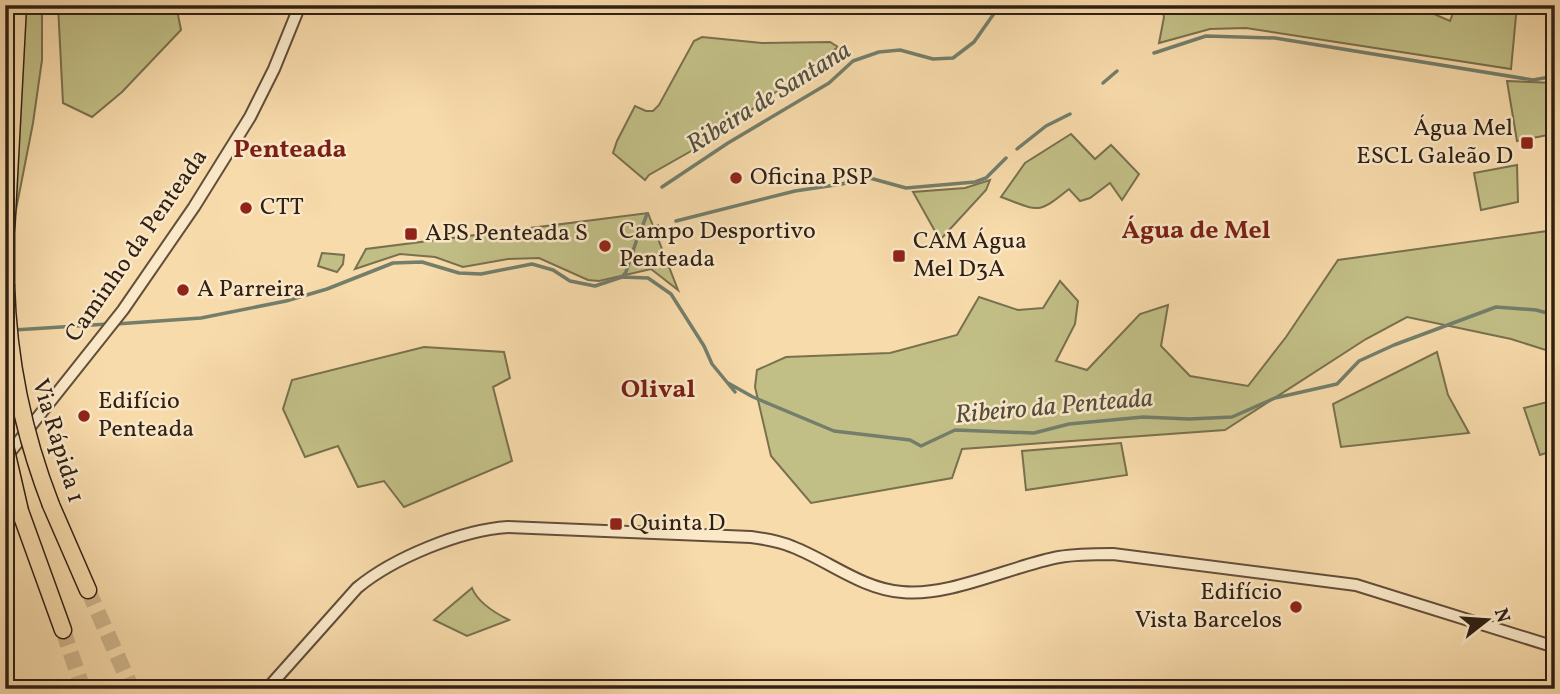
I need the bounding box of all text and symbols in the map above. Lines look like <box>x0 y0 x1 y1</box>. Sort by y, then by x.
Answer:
water label: Ribeira de Santana <box>680 33 858 163</box>
place label: Água Mel ESCL Galeão D <box>1356 112 1513 174</box>
district label: Penteada <box>233 132 347 168</box>
marker: Água Mel ESCL Galeão D <box>1519 135 1535 151</box>
street label: Caminho da Penteada <box>57 143 217 349</box>
place label: Oficina PSP <box>750 161 873 195</box>
marker: Oficina PSP <box>728 170 744 186</box>
place label: CTT <box>260 191 304 225</box>
marker: CTT <box>238 200 254 216</box>
district label: Água de Mel <box>1121 213 1271 249</box>
place label: Campo Desportivo Penteada <box>619 215 816 277</box>
place label: APS Penteada S <box>425 217 588 251</box>
place label: CAM Água Mel D3A <box>913 225 1027 287</box>
marker: APS Penteada S <box>403 226 419 242</box>
marker: Campo Desportivo Penteada <box>597 238 613 254</box>
marker: CAM Água Mel D3A <box>891 248 907 264</box>
place label: A Parreira <box>197 273 305 307</box>
marker: A Parreira <box>175 282 191 298</box>
district label: Olival <box>621 372 696 408</box>
street label: Via Rápida 1 <box>22 375 92 507</box>
water label: Ribeiro da Penteada <box>953 380 1155 434</box>
place label: Edifício Penteada <box>98 385 194 447</box>
marker: Edifício Penteada <box>76 408 92 424</box>
place label: Quinta D <box>630 507 725 541</box>
marker: Quinta D <box>608 516 624 532</box>
place label: Edifício Vista Barcelos <box>1135 576 1282 638</box>
north arrow <box>1452 586 1522 656</box>
marker: Edifício Vista Barcelos <box>1288 599 1304 615</box>
text: N <box>1487 605 1516 626</box>

